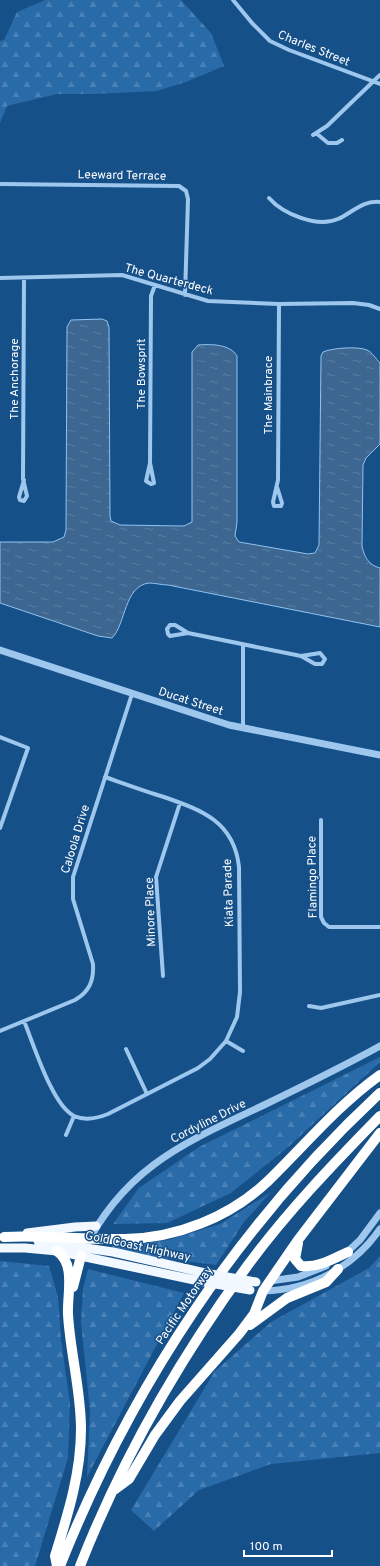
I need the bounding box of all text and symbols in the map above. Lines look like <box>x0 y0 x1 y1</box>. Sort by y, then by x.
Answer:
street label: Charles Street <box>275 27 352 71</box>
street label: Leeward Terrace <box>78 167 166 185</box>
street label: The Quarterdeck <box>123 260 215 300</box>
street label: The Anchorage <box>7 338 23 420</box>
street label: The Bowsprit <box>134 339 150 409</box>
street label: The Mainbrace <box>261 356 277 434</box>
street label: Ducat Street <box>156 684 225 720</box>
street label: Caloola Drive <box>58 803 94 876</box>
street label: Flamingo Place <box>304 836 322 918</box>
street label: Kiata Parade <box>220 858 238 928</box>
street label: Minore Place <box>142 877 160 947</box>
street label: Cordyline Drive <box>168 1096 249 1148</box>
street label: Gold Coast Highway <box>84 1228 192 1266</box>
street label: Pacific Motorway <box>153 1263 217 1348</box>
scale bar <box>244 1532 332 1558</box>
text: 100 m <box>250 1539 283 1555</box>

